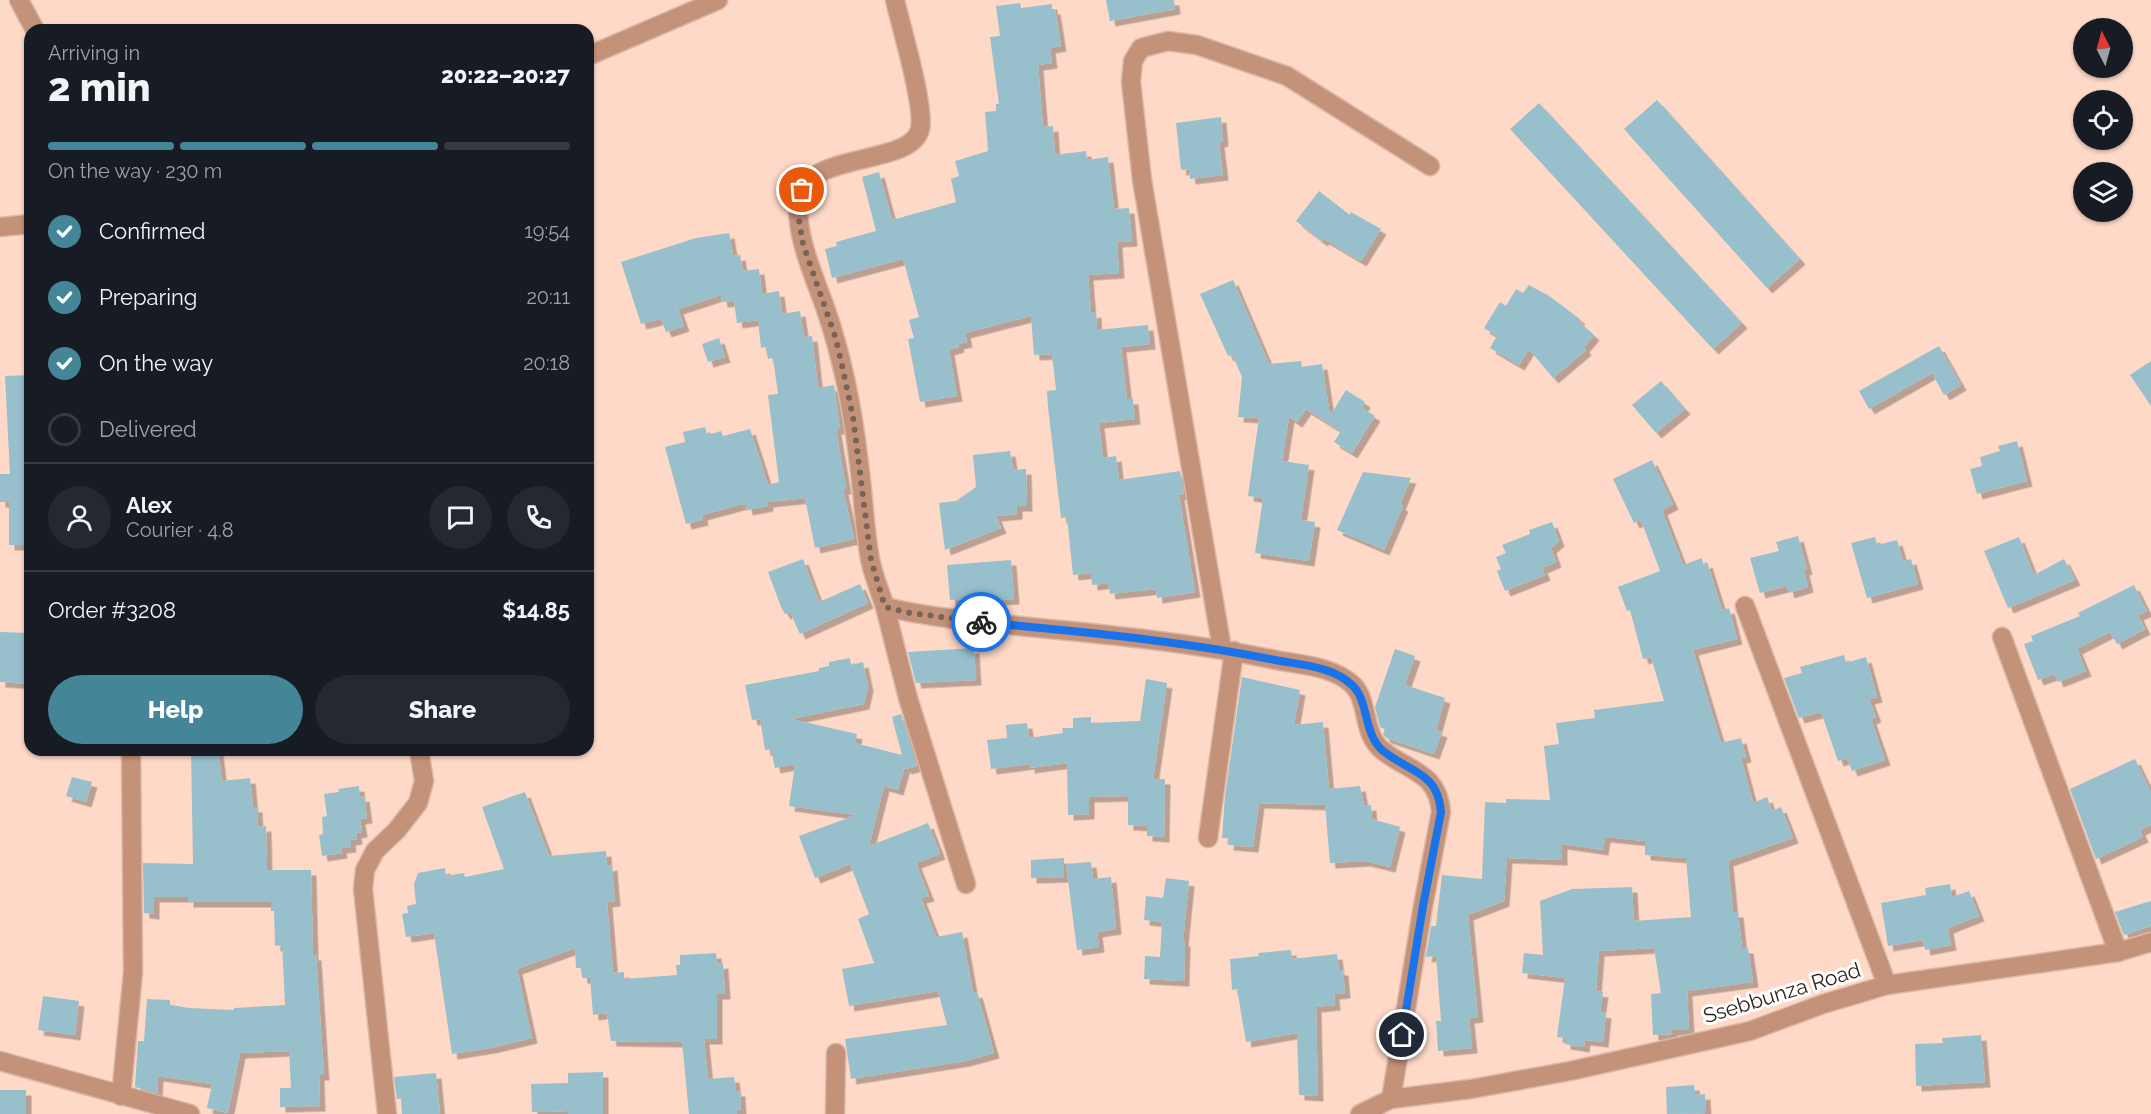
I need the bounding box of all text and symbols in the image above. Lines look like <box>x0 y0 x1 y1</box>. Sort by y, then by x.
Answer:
north arrow <box>2073 18 2133 78</box>
map controls <box>2073 18 2133 222</box>
text: Arriving in <box>48 41 140 65</box>
text: 20:22–20:27 <box>441 62 570 88</box>
text: 2 min <box>48 64 151 110</box>
button: locate <box>2073 90 2133 150</box>
text: On the way · 230 m <box>48 159 222 183</box>
button: layers <box>2073 162 2133 222</box>
pin <box>776 164 827 215</box>
icon: bag <box>785 173 818 206</box>
icon: check <box>48 215 81 248</box>
text: Confirmed <box>99 218 206 244</box>
text: 19:54 <box>524 219 570 243</box>
icon: check <box>48 281 81 314</box>
text: Preparing <box>99 284 197 310</box>
text: 20:11 <box>526 285 570 309</box>
icon: check <box>48 347 81 380</box>
text: On the way <box>99 350 213 376</box>
text: 20:18 <box>523 351 570 375</box>
text: Delivered <box>99 416 197 442</box>
button: person <box>48 486 111 549</box>
button: chat <box>429 486 492 549</box>
button: phone <box>507 486 570 549</box>
text: Alex <box>126 492 172 518</box>
text: Courier · 4.8 <box>126 518 234 542</box>
courier <box>951 592 1011 652</box>
text: Order #3208 <box>48 597 176 623</box>
text: $14.85 <box>502 597 570 623</box>
icon: bike <box>965 606 998 639</box>
button: Help <box>48 675 303 744</box>
button: Share <box>315 675 570 744</box>
street label: Ssebbunza Road <box>1700 957 1864 1028</box>
pin <box>1376 1009 1427 1060</box>
icon: home <box>1385 1018 1418 1051</box>

